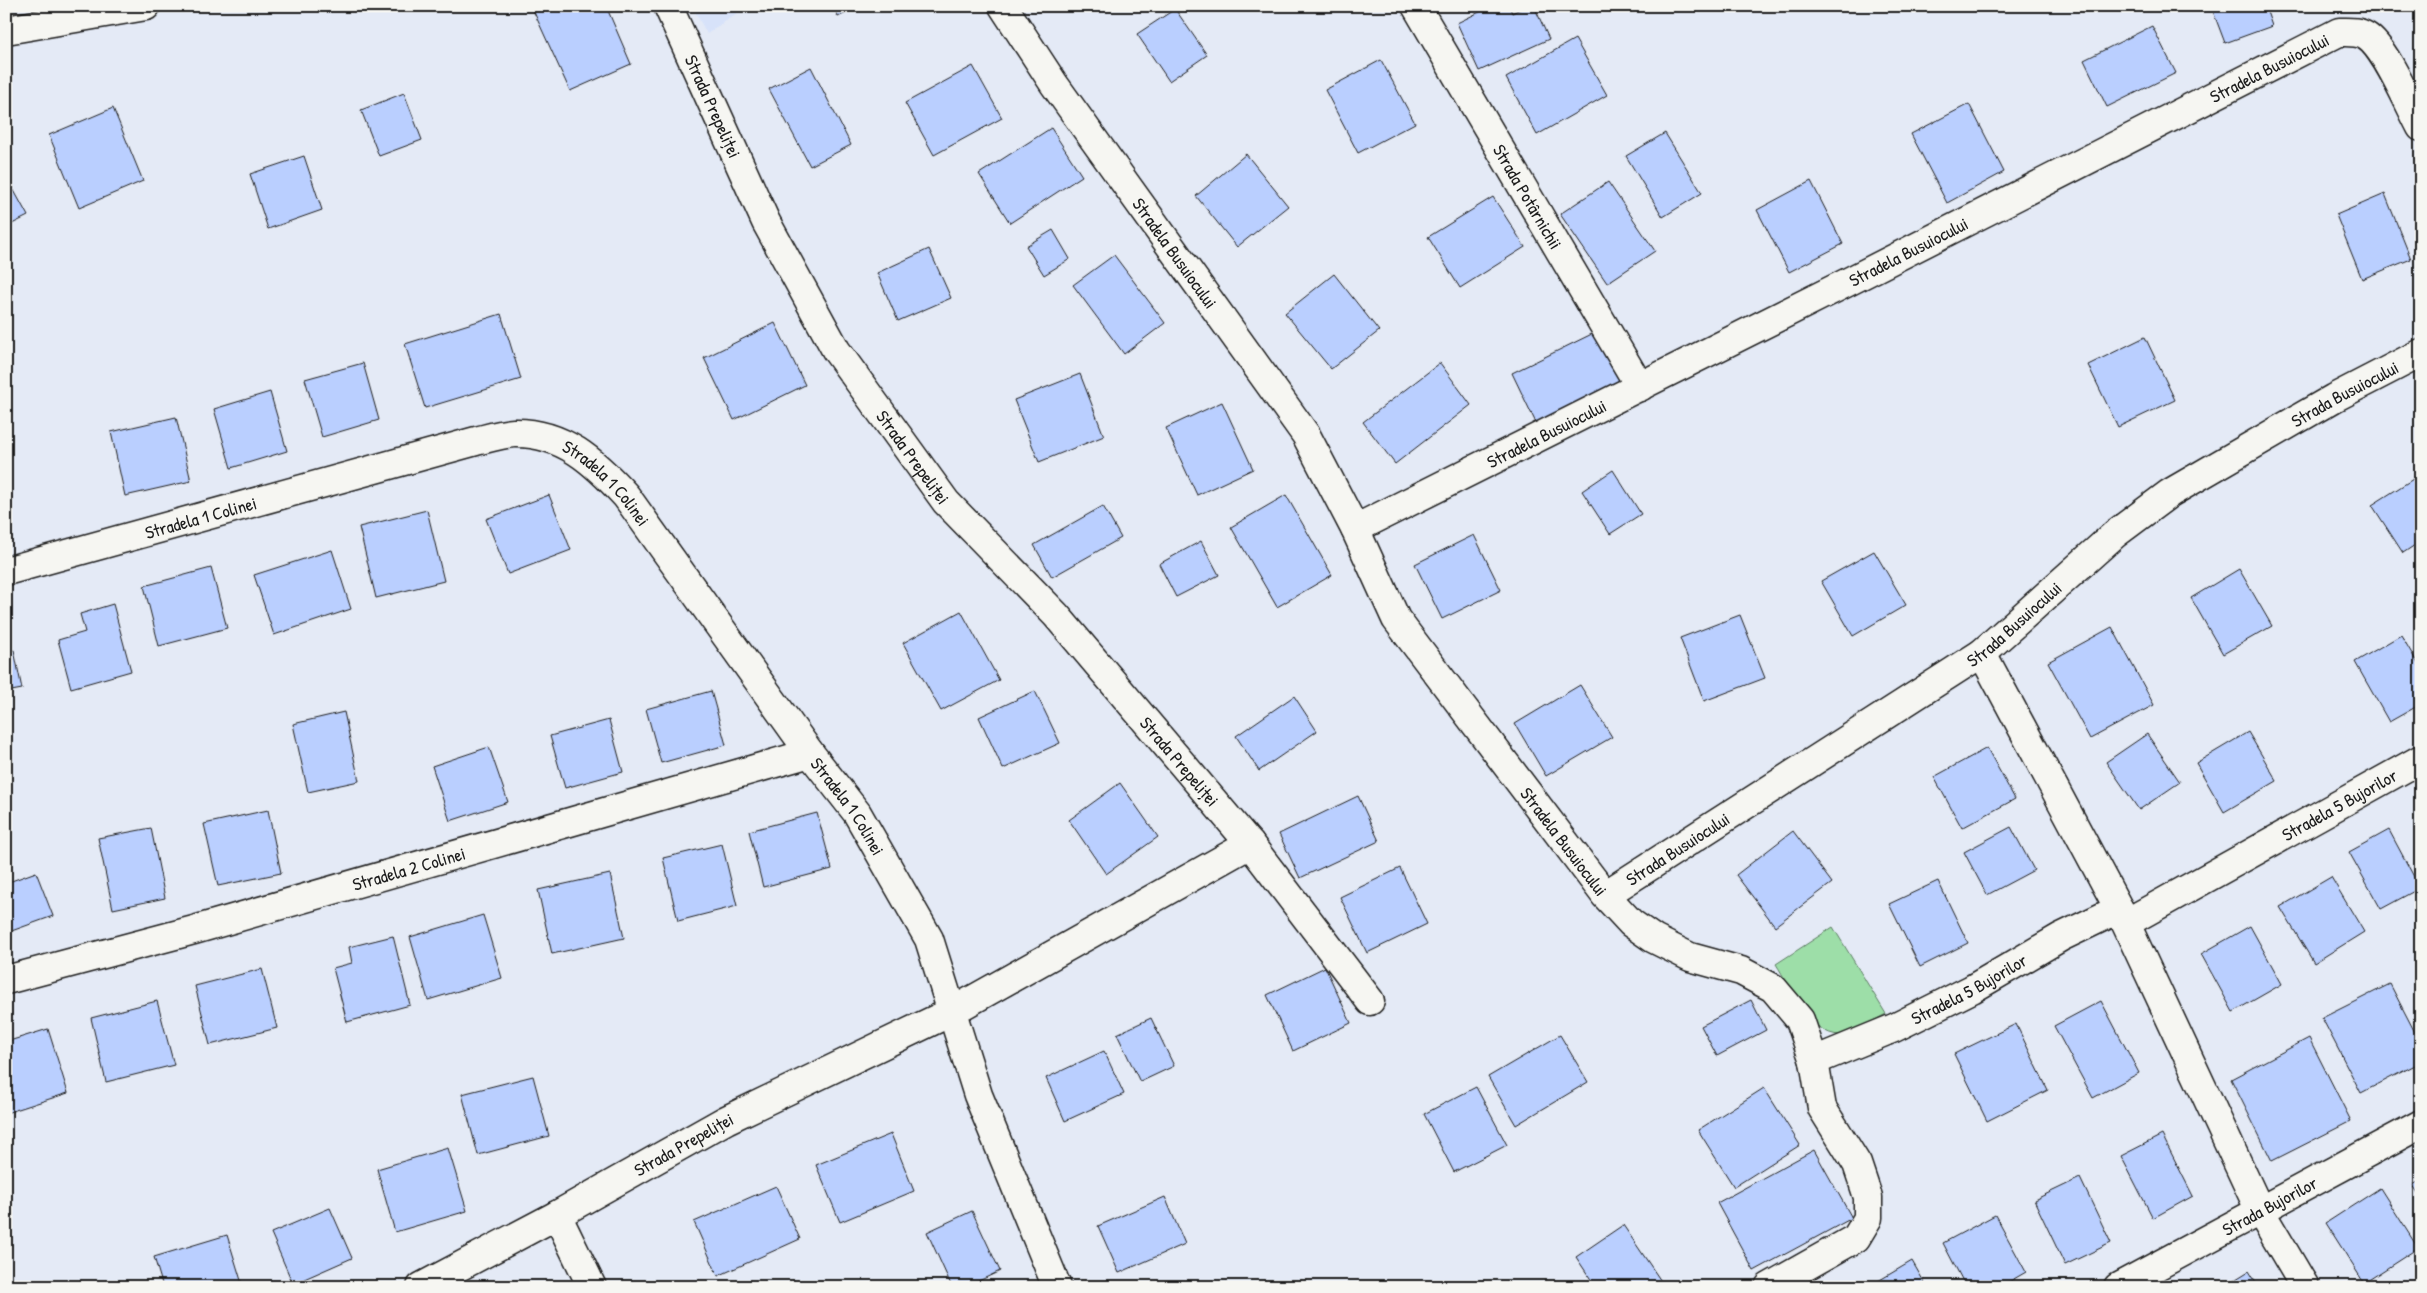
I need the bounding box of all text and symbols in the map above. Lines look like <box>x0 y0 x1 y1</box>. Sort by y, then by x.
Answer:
street label: Stradela Busuiocului <box>2205 27 2333 108</box>
street label: Strada Prepeliței <box>679 51 748 162</box>
street label: Strada Potârnichii <box>1487 139 1569 254</box>
street label: Stradela Busuiocului <box>1127 192 1223 313</box>
street label: Stradela Busuiocului <box>1844 211 1972 292</box>
street label: Strada Busuiocului <box>2286 354 2403 433</box>
street label: Stradela Busuiocului <box>1482 393 1610 474</box>
street label: Strada Prepeliței <box>871 405 956 509</box>
street label: Stradela 1 Colinei <box>558 433 656 531</box>
street label: Stradela 1 Colinei <box>142 490 259 544</box>
street label: Strada Busuiocului <box>1961 575 2067 672</box>
street label: Strada Prepeliței <box>1135 711 1225 811</box>
street label: Stradela 1 Colinei <box>805 752 891 860</box>
street label: Stradela 5 Bujorilor <box>2277 762 2401 847</box>
street label: Stradela Busuiocului <box>1515 782 1614 901</box>
street label: Strada Busuiocului <box>1621 806 1734 891</box>
street label: Stradela 2 Colinei <box>349 840 468 896</box>
street label: Stradela 5 Bujorilor <box>1907 947 2031 1030</box>
street label: Strada Prepeliței <box>629 1106 737 1182</box>
street label: Strada Bujorilor <box>2218 1170 2321 1241</box>

